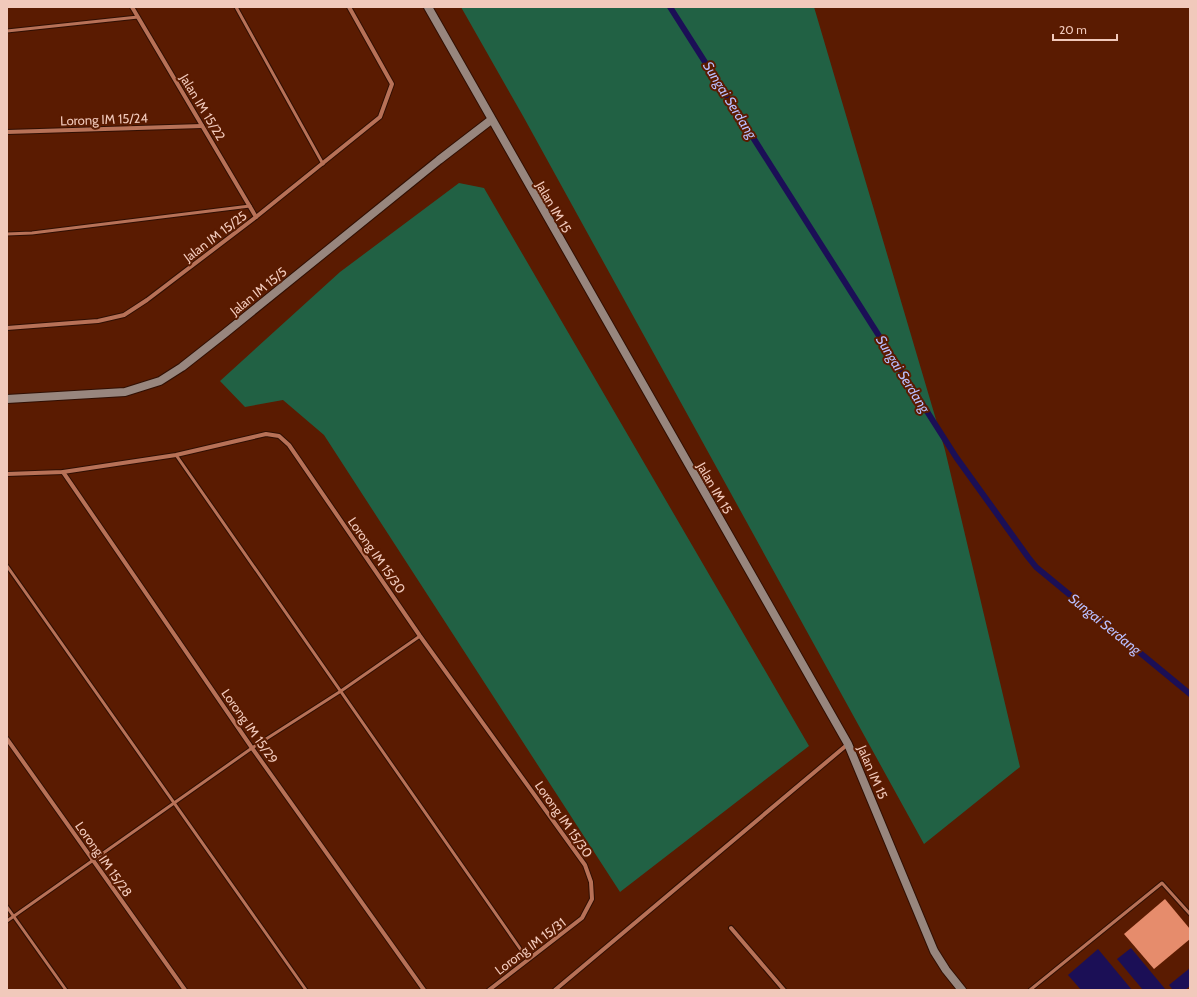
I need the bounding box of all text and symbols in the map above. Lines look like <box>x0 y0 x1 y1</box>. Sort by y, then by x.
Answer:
scale bar <box>1053 16 1117 42</box>
text: 20 m <box>1059 22 1087 37</box>
water label: Sungai Serdang <box>699 58 761 143</box>
street label: Jalan IM 15/22 <box>176 70 229 143</box>
street label: Lorong IM 15/24 <box>60 109 149 129</box>
street label: Jalan IM 15 <box>532 177 575 236</box>
street label: Jalan IM 15/25 <box>179 207 250 266</box>
street label: Jalan IM 15/5 <box>226 263 290 319</box>
water label: Sungai Serdang <box>872 332 934 417</box>
street label: Jalan IM 15 <box>693 458 736 517</box>
street label: Lorong IM 15/30 <box>345 514 409 596</box>
water label: Sungai Serdang <box>1065 589 1145 659</box>
street label: Lorong IM 15/29 <box>218 685 282 767</box>
street label: Jalan IM 15 <box>854 742 891 801</box>
street label: Lorong IM 15/30 <box>532 778 596 860</box>
street label: Lorong IM 15/28 <box>72 818 136 900</box>
street label: Lorong IM 15/31 <box>491 914 569 978</box>

